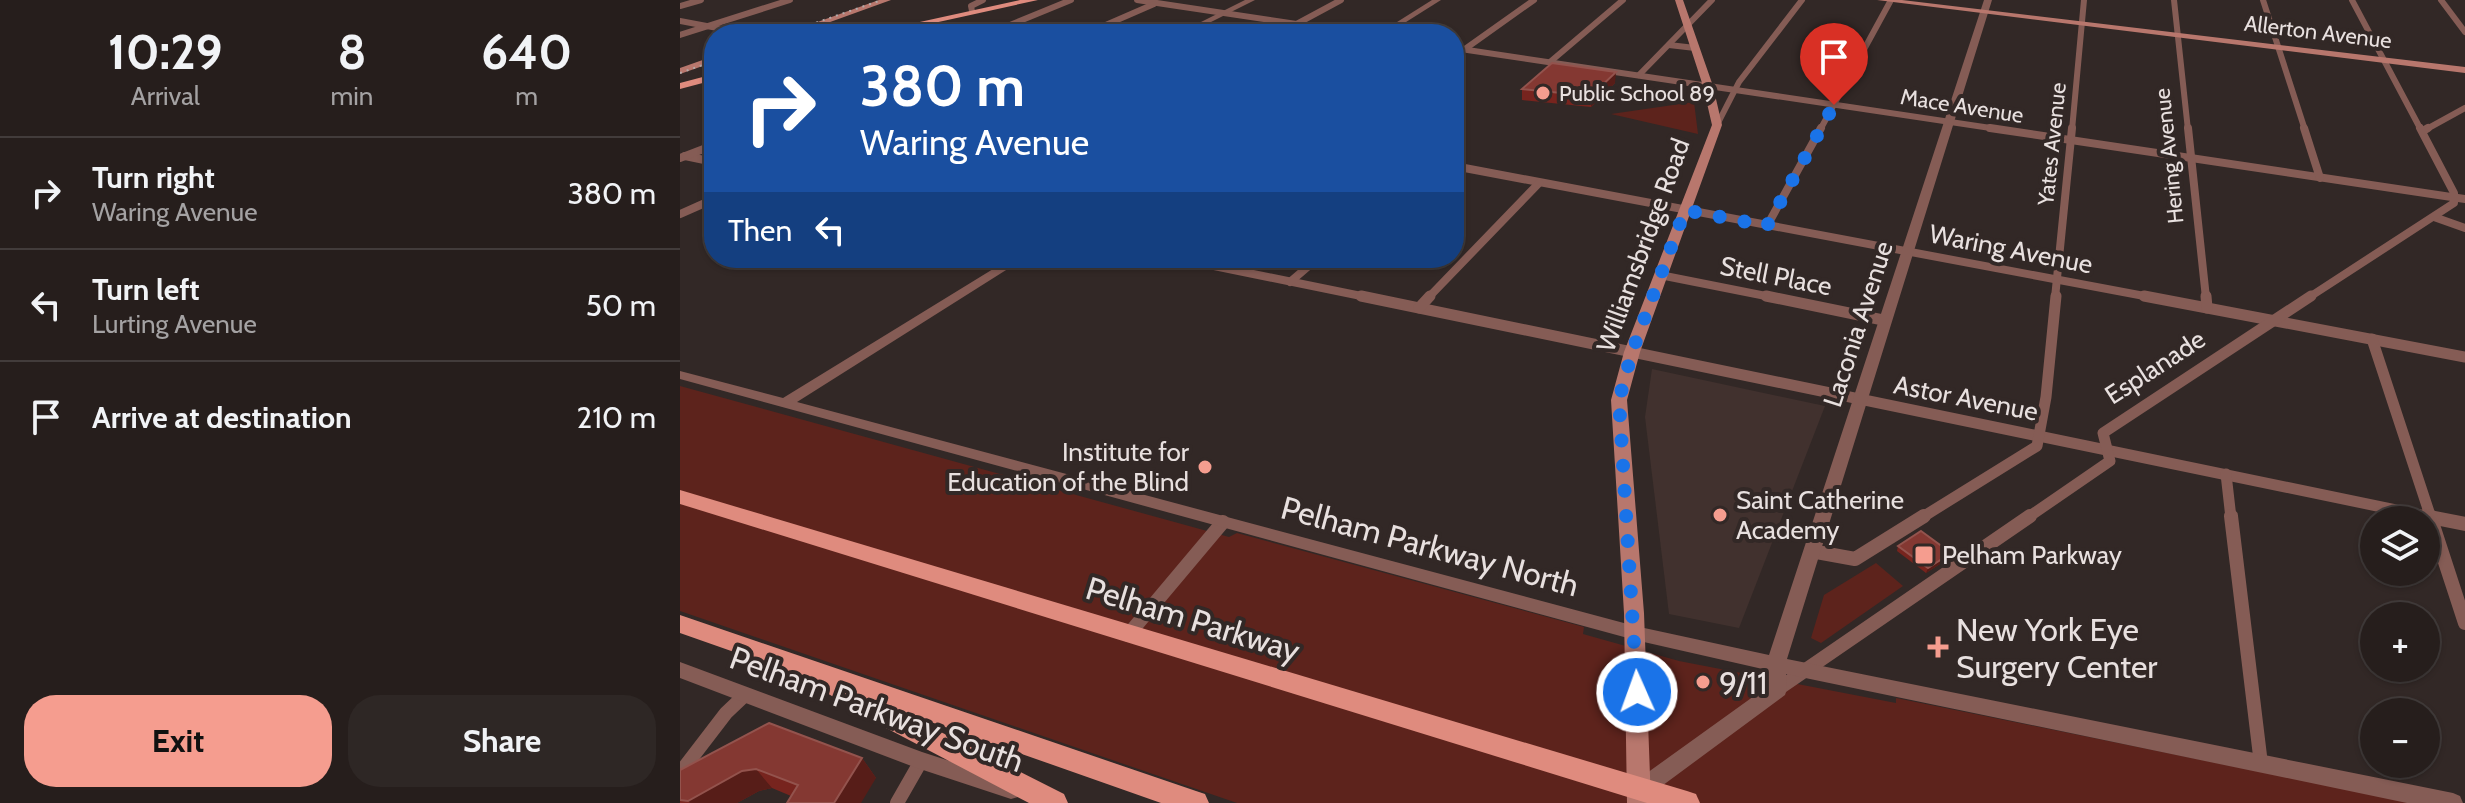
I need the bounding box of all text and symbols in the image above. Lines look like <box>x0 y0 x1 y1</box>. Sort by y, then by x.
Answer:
street label: Allerton Avenue <box>2243 10 2393 54</box>
text: 10:29 <box>108 23 223 81</box>
text: 8 <box>337 23 366 81</box>
text: 640 <box>481 23 572 81</box>
pin <box>1800 23 1868 105</box>
icon: arrive <box>1812 35 1856 79</box>
text: 380 m <box>860 52 1025 120</box>
icon: right <box>728 56 832 160</box>
text: Arrival <box>131 80 200 112</box>
text: min <box>331 80 373 112</box>
text: m <box>515 80 538 112</box>
place label: Public School 89 <box>1559 80 1715 107</box>
street label: Yates Avenue <box>2032 81 2072 208</box>
street label: Mace Avenue <box>1899 83 2025 129</box>
marker: Public School 89 <box>1534 84 1552 102</box>
street label: Hering Avenue <box>2148 87 2190 225</box>
text: Waring Avenue <box>860 120 1089 164</box>
street label: Williamsbridge Road <box>1590 134 1696 356</box>
text: Turn right <box>92 159 215 196</box>
icon: right <box>24 171 68 215</box>
text: 380 m <box>568 175 656 212</box>
text: Waring Avenue <box>92 196 258 228</box>
icon: left <box>808 208 852 252</box>
text: Then <box>728 212 792 249</box>
street label: Waring Avenue <box>1927 218 2095 280</box>
street label: Laconia Avenue <box>1816 237 1900 411</box>
street label: Stell Place <box>1717 249 1835 303</box>
text: Turn left <box>92 271 200 308</box>
icon: left <box>24 283 68 327</box>
text: 50 m <box>586 287 656 324</box>
text: Lurting Avenue <box>92 308 257 340</box>
street label: Esplanade <box>2099 323 2211 411</box>
street label: Astor Avenue <box>1891 368 2041 428</box>
icon: arrive <box>24 395 68 439</box>
text: Arrive at destination <box>92 399 352 436</box>
text: 210 m <box>576 399 656 436</box>
place label: Institute for Education of the Blind <box>947 436 1190 498</box>
marker: Institute for Education of the Blind <box>1196 458 1214 476</box>
place label: Saint Catherine Academy <box>1736 484 1904 546</box>
street label: Pelham Parkway North <box>1277 487 1583 605</box>
marker: Saint Catherine Academy <box>1711 506 1729 524</box>
map controls <box>2360 506 2440 778</box>
button: layers <box>2360 506 2440 586</box>
place label: Pelham Parkway <box>1942 539 2122 571</box>
marker: Pelham Parkway <box>1913 544 1935 566</box>
street label: Pelham Parkway <box>1081 568 1305 670</box>
button: + <box>2360 602 2440 682</box>
place label: New York Eye Surgery Center <box>1956 610 2158 686</box>
marker: New York Eye Surgery Center <box>1927 636 1949 658</box>
street label: Pelham Parkway South <box>725 638 1029 780</box>
position arrow <box>1595 650 1679 734</box>
place label: 9/11 <box>1719 663 1767 702</box>
marker: 9/11 <box>1694 673 1712 691</box>
button: Exit <box>24 695 332 787</box>
button: Share <box>348 695 656 787</box>
button: − <box>2360 698 2440 778</box>

